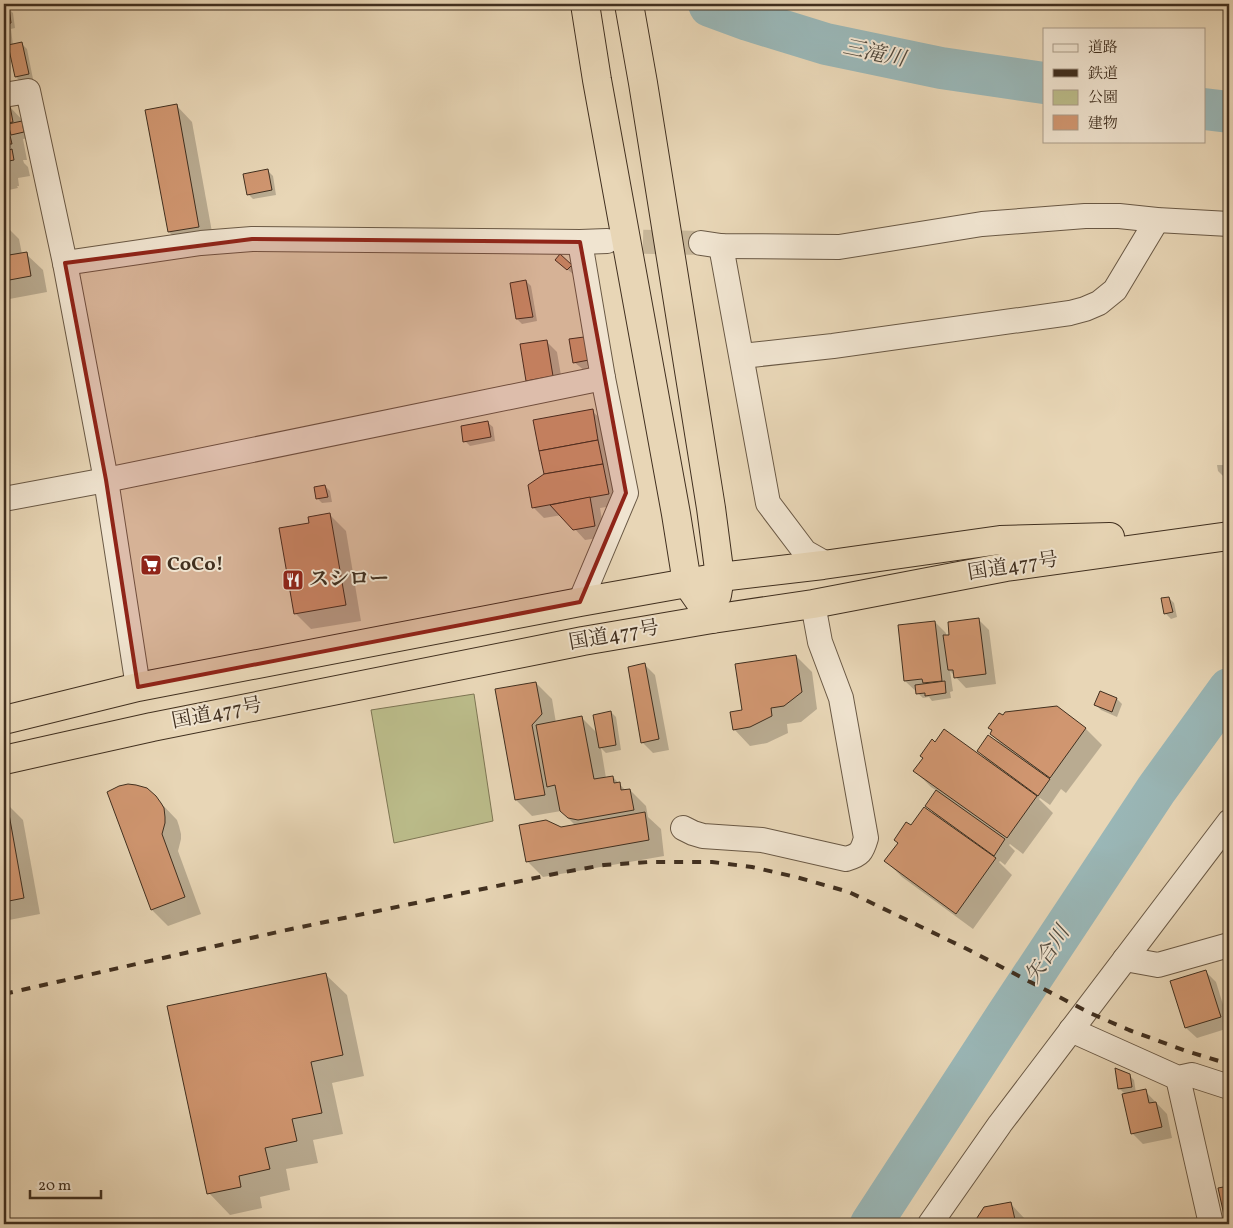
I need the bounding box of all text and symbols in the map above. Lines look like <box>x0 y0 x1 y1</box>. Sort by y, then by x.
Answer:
legend <box>1043 28 1206 142</box>
water label: 三滝川 <box>840 33 910 75</box>
text: 道路 <box>1088 38 1118 59</box>
text: 鉄道 <box>1088 64 1118 85</box>
text: 公園 <box>1088 88 1118 109</box>
text: 建物 <box>1088 114 1118 135</box>
street label: 国道477号 <box>966 546 1060 588</box>
place label: CoCo! <box>167 551 224 579</box>
supermarket icon: CoCo! <box>139 553 163 577</box>
place label: スシロー <box>309 566 389 594</box>
restaurant icon: スシロー <box>281 568 305 592</box>
street label: 国道477号 <box>567 614 661 658</box>
street label: 国道477号 <box>169 692 265 736</box>
water label: 矢合川 <box>1019 919 1078 989</box>
scale bar <box>30 1168 101 1200</box>
text: 20 m <box>38 1176 71 1197</box>

